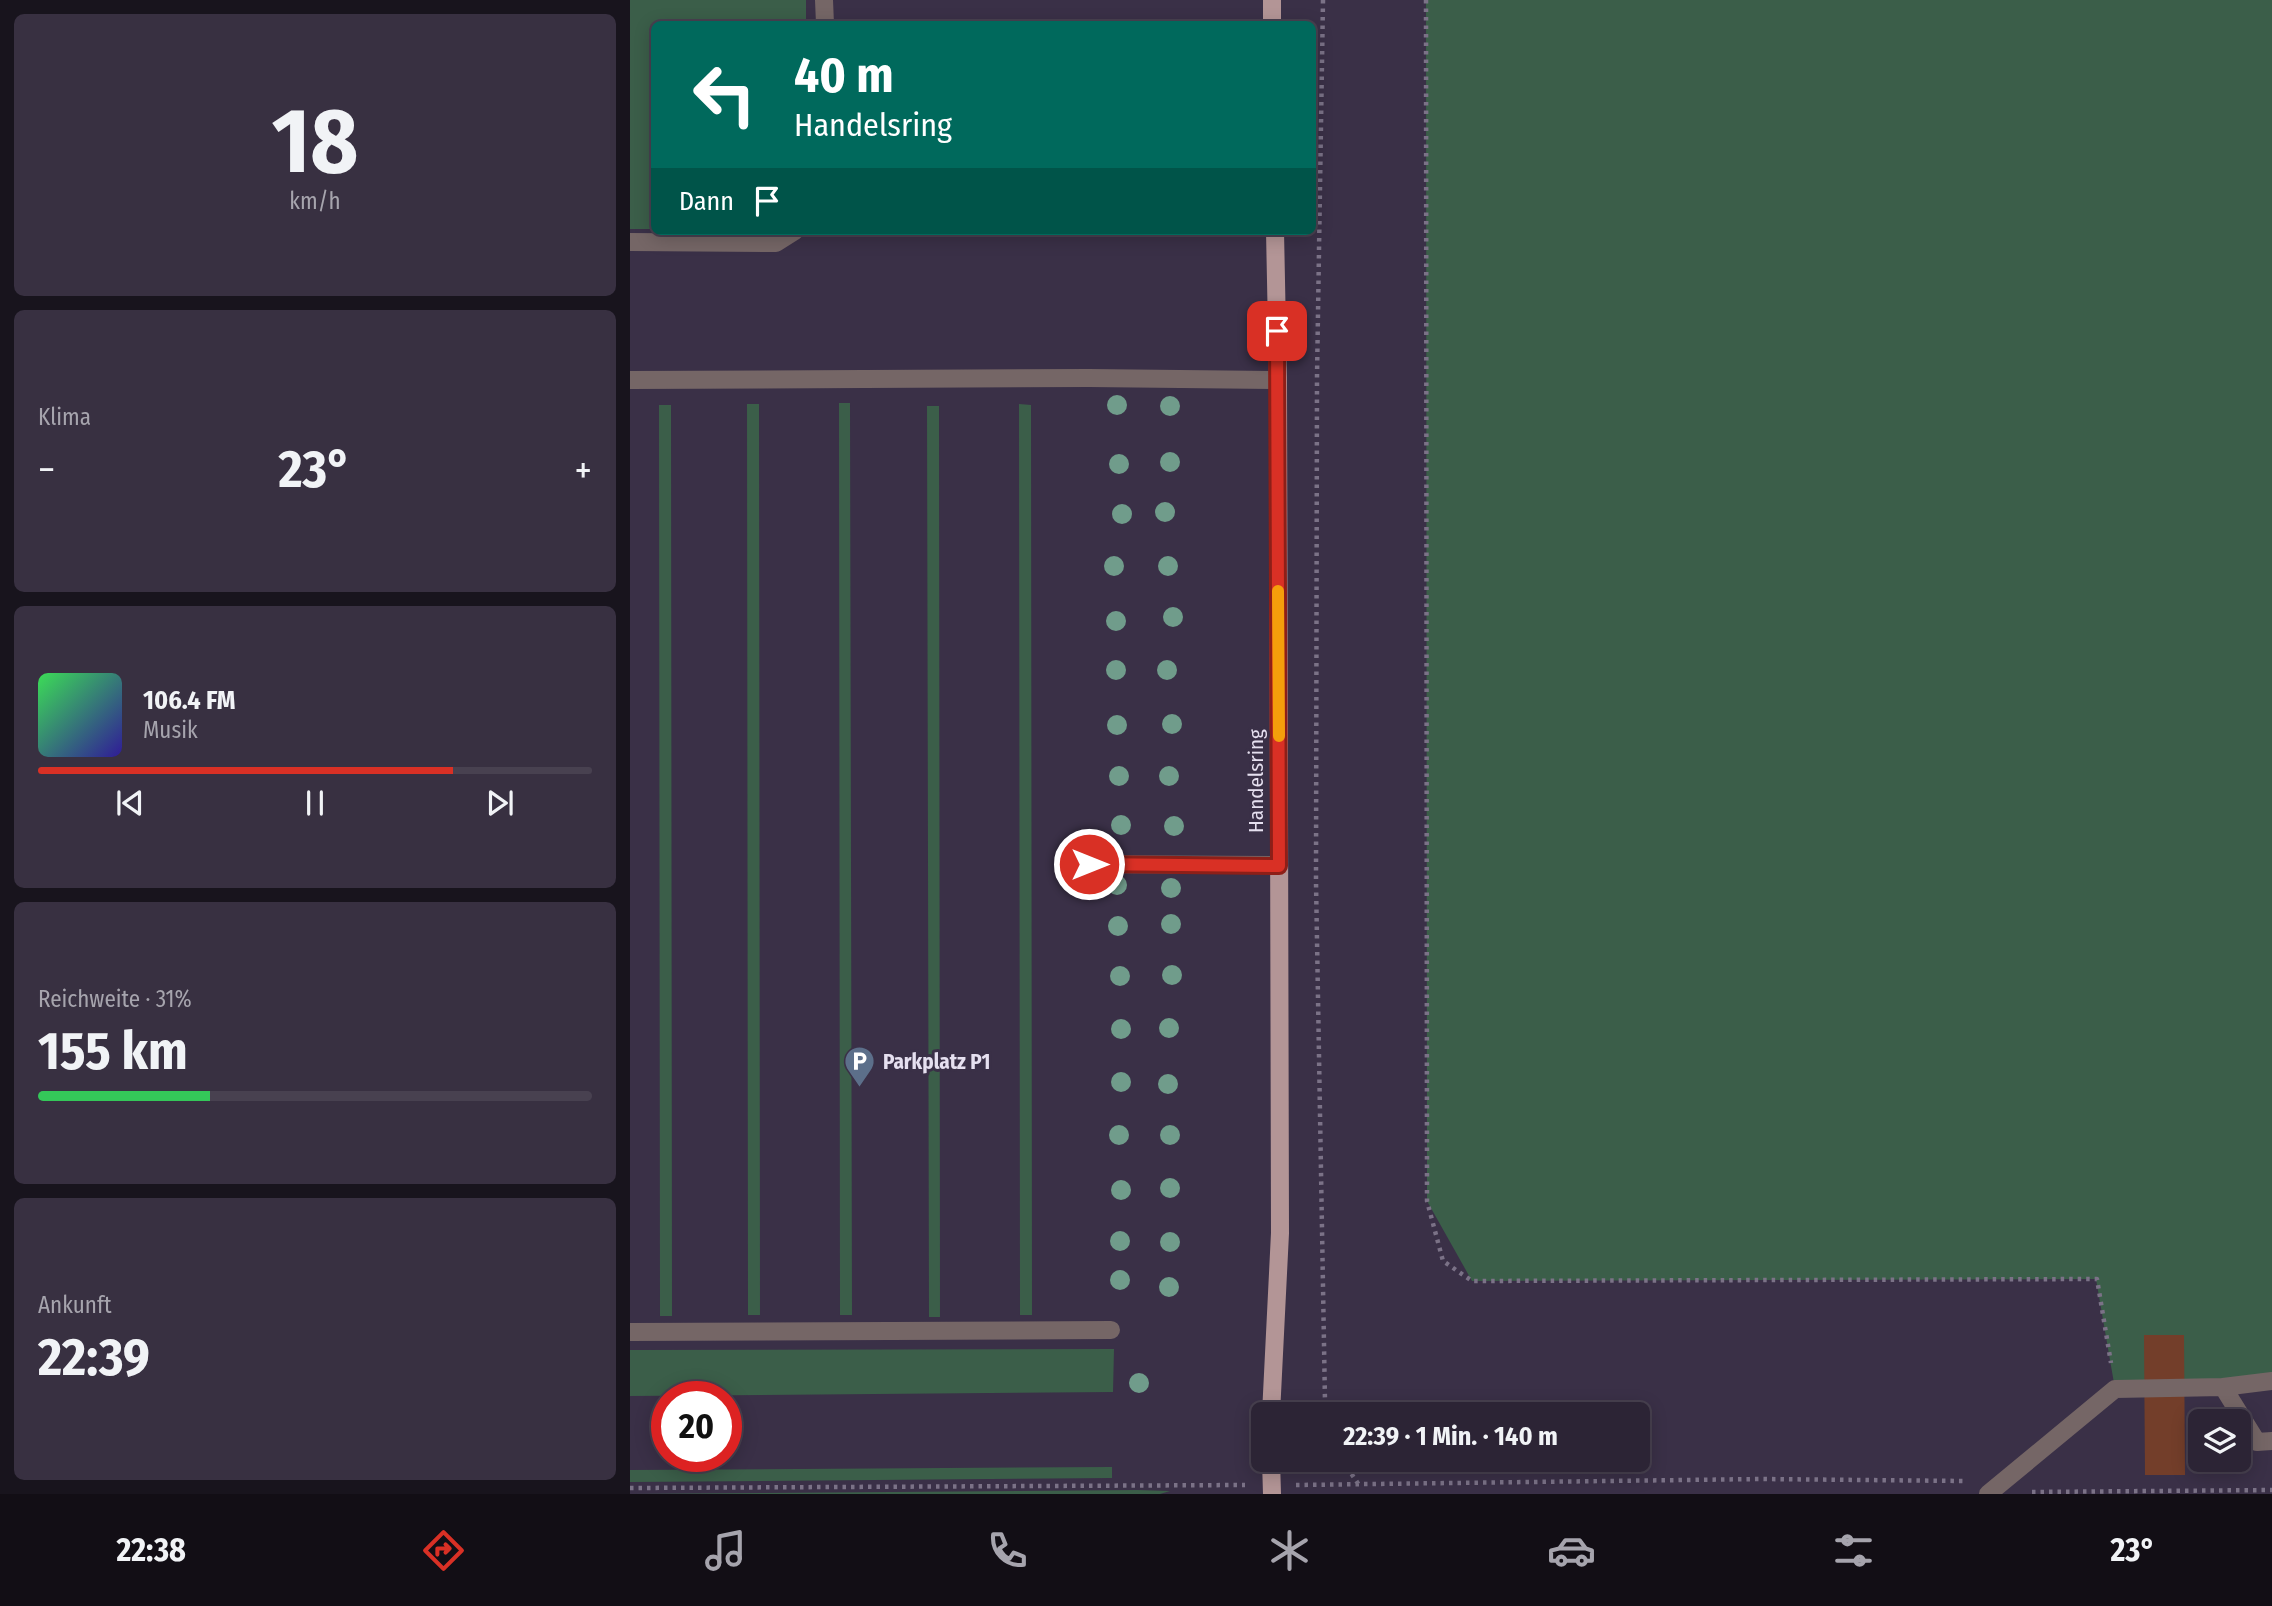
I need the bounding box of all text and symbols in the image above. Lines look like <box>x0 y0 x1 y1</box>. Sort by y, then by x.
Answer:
text: 40 m <box>794 46 894 105</box>
icon: left <box>679 49 770 140</box>
text: 18 <box>272 87 358 196</box>
text: Handelsring <box>794 106 952 144</box>
icon: arrive <box>748 182 786 220</box>
text: Dann <box>679 186 734 217</box>
text: km/h <box>289 187 341 215</box>
pin <box>1247 301 1307 361</box>
icon: arrive <box>1258 312 1296 350</box>
text: Klima <box>38 403 91 431</box>
text: 23° <box>278 438 351 501</box>
text: − <box>38 447 55 493</box>
text: + <box>575 447 592 493</box>
text: 106.4 FM <box>143 685 235 716</box>
text: Musik <box>143 716 198 744</box>
street label: Handelsring <box>1243 729 1269 833</box>
icon: previous <box>111 784 149 822</box>
icon: pause <box>296 784 334 822</box>
icon: next <box>481 784 519 822</box>
position arrow <box>1052 827 1126 901</box>
text: Reichweite · 31% <box>38 985 192 1013</box>
text: 155 km <box>38 1020 188 1083</box>
parking icon: Parkplatz P1 <box>843 1045 877 1089</box>
place label: Parkplatz P1 <box>883 1049 990 1075</box>
text: Ankunft <box>38 1291 112 1319</box>
text: 22:39 <box>38 1326 150 1389</box>
speed limit sign: 20 <box>651 1381 742 1472</box>
map controls <box>2188 1409 2251 1472</box>
button: layers <box>2188 1409 2251 1472</box>
text: 22:39 · 1 Min. · 140 m <box>1343 1421 1558 1452</box>
icon: directions <box>419 1526 468 1575</box>
icon: music <box>701 1526 750 1575</box>
icon: phone <box>983 1526 1032 1575</box>
icon: climate <box>1265 1526 1314 1575</box>
icon: car <box>1547 1526 1596 1575</box>
icon: filters <box>1829 1526 1878 1575</box>
text: 22:38 <box>116 1531 186 1569</box>
text: 23° <box>2111 1531 2155 1569</box>

